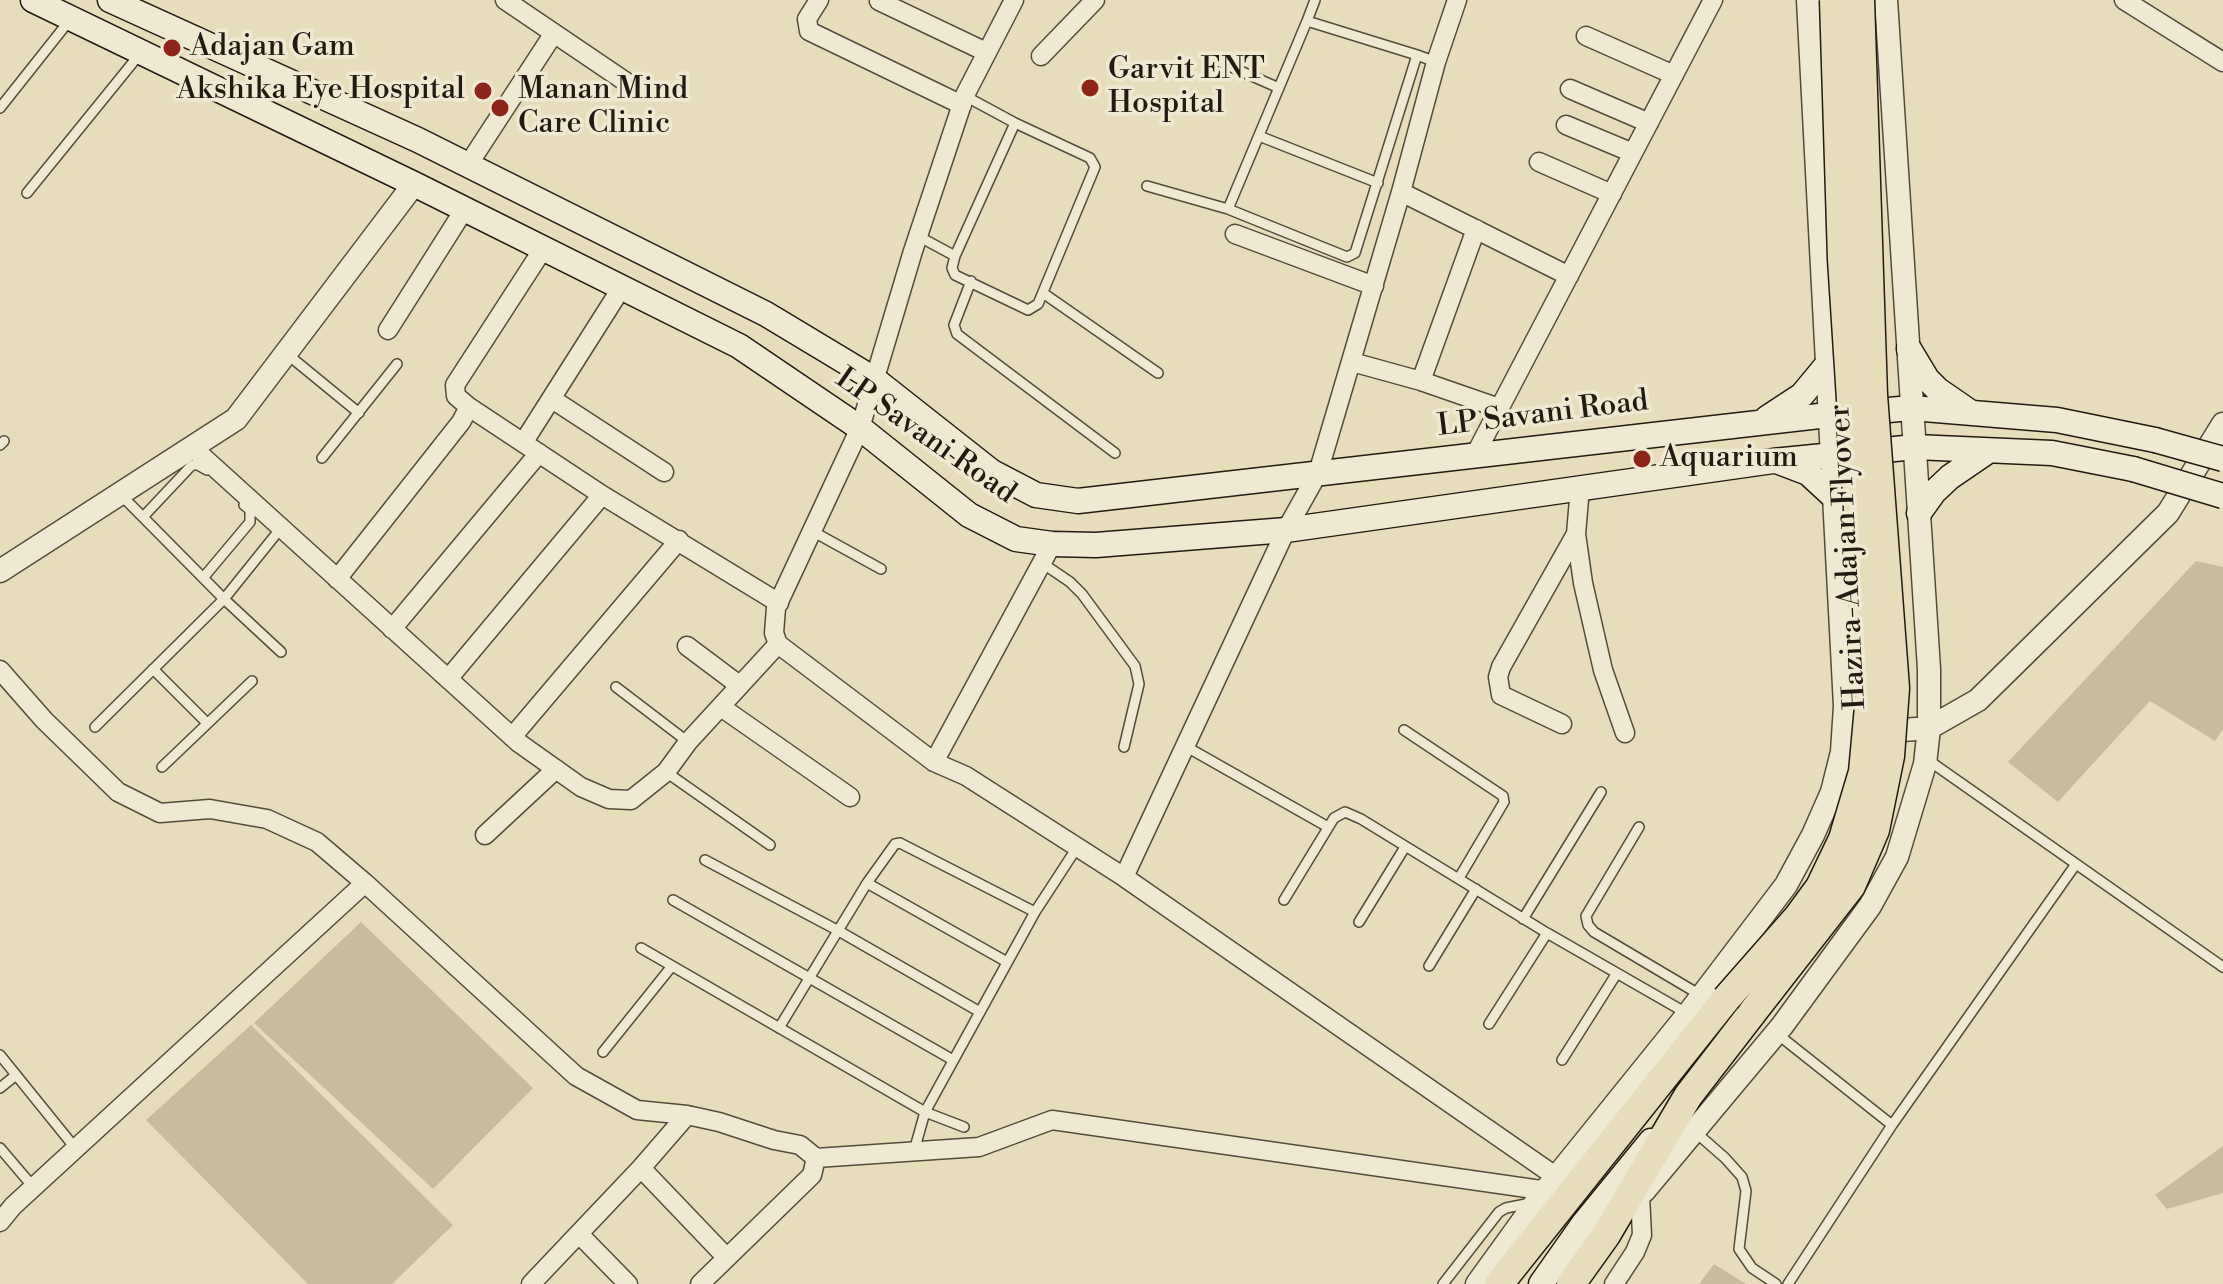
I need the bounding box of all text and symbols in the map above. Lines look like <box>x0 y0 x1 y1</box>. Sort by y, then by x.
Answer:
place label: Adajan Gam <box>190 30 355 66</box>
marker: Adajan Gam <box>161 37 183 59</box>
place label: Garvit ENT Hospital <box>1108 53 1265 124</box>
place label: Akshika Eye Hospital <box>176 73 465 109</box>
place label: Manan Mind Care Clinic <box>518 73 688 144</box>
marker: Garvit ENT Hospital <box>1079 77 1101 99</box>
marker: Akshika Eye Hospital <box>472 80 494 102</box>
marker: Manan Mind Care Clinic <box>489 97 511 119</box>
street label: LP Savani Road <box>828 361 1022 513</box>
street label: LP Savani Road <box>1435 384 1651 446</box>
street label: Hazira-Adajan Flyover <box>1823 403 1875 711</box>
place label: Aquarium <box>1660 441 1798 477</box>
marker: Aquarium <box>1631 448 1653 470</box>

